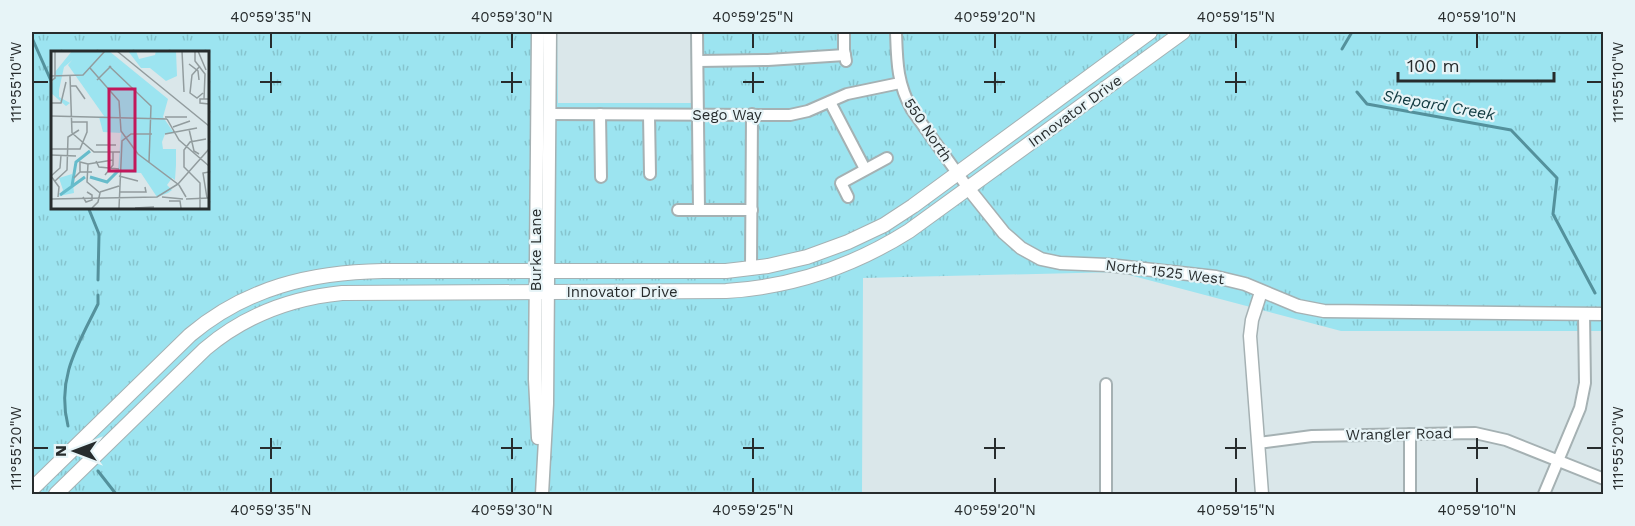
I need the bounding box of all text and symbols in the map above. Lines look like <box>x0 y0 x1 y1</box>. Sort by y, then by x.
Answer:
text: 40°59'35"N <box>230 8 312 26</box>
text: 40°59'30"N <box>471 8 553 26</box>
text: 40°59'25"N <box>712 8 794 26</box>
text: 40°59'20"N <box>954 8 1036 26</box>
text: 40°59'15"N <box>1197 8 1275 26</box>
text: 40°59'10"N <box>1437 8 1517 26</box>
text: 111°55'10"W <box>7 41 25 123</box>
text: 111°55'10"W <box>1609 41 1627 123</box>
scale bar <box>1398 45 1554 83</box>
inset map <box>51 51 208 208</box>
text: 100 m <box>1407 55 1460 76</box>
street label: Innovator Drive <box>1025 71 1125 151</box>
water label: Shepard Creek <box>1381 86 1498 124</box>
street label: 550 North <box>900 95 956 165</box>
street label: Sego Way <box>692 106 762 124</box>
street label: Burke Lane <box>527 209 545 291</box>
street label: North 1525 West <box>1105 256 1226 288</box>
street label: Innovator Drive <box>566 283 678 301</box>
text: 111°55'20"W <box>7 406 25 490</box>
text: 111°55'20"W <box>1609 406 1627 490</box>
north arrow <box>45 421 105 481</box>
street label: Wrangler Road <box>1346 424 1452 444</box>
text: N <box>51 445 70 457</box>
text: 40°59'35"N <box>230 501 312 519</box>
text: 40°59'30"N <box>471 501 553 519</box>
text: 40°59'25"N <box>712 501 794 519</box>
text: 40°59'20"N <box>954 501 1036 519</box>
text: 40°59'15"N <box>1197 501 1275 519</box>
text: 40°59'10"N <box>1437 501 1517 519</box>

